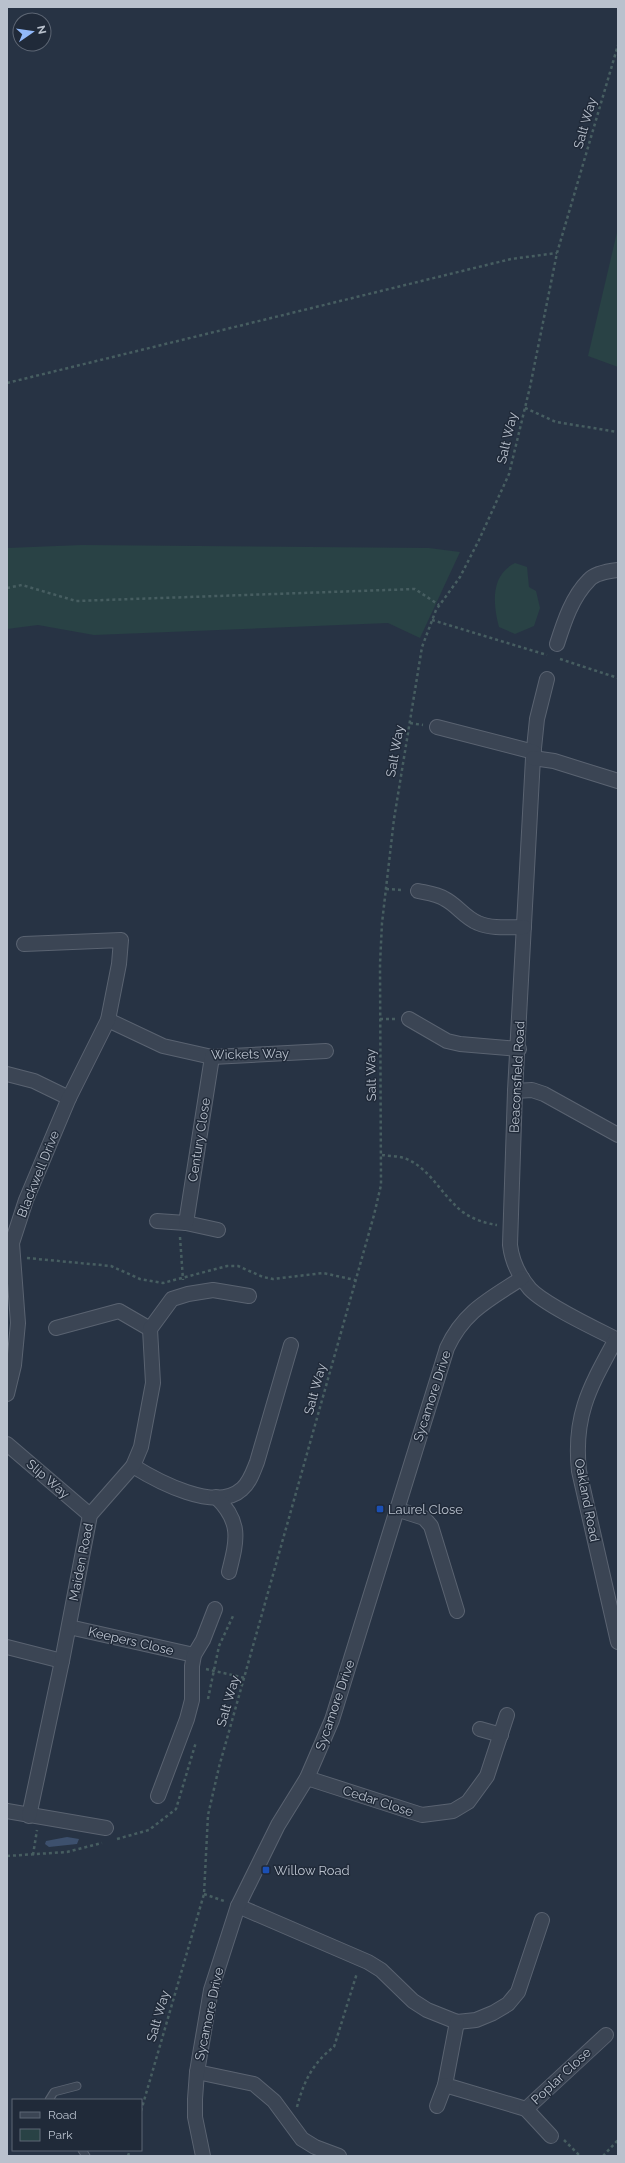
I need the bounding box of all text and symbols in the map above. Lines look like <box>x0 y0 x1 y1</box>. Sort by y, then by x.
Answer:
north arrow <box>12 12 52 52</box>
text: N <box>34 24 49 35</box>
street label: Salt Way <box>571 96 599 150</box>
street label: Salt Way <box>494 411 520 465</box>
street label: Salt Way <box>383 724 407 778</box>
street label: Beaconsfield Road <box>507 1021 527 1133</box>
street label: Wickets Way <box>211 1046 289 1062</box>
street label: Salt Way <box>363 1049 379 1101</box>
street label: Century Close <box>185 1097 213 1183</box>
street label: Blackwell Drive <box>14 1128 62 1220</box>
street label: Sycamore Drive <box>410 1348 454 1443</box>
street label: Salt Way <box>301 1362 329 1416</box>
street label: Slip Way <box>23 1456 73 1502</box>
street label: Oakland Road <box>572 1457 602 1543</box>
place label: Laurel Close <box>388 1502 463 1517</box>
marker: Laurel Close <box>375 1504 385 1514</box>
street label: Maiden Road <box>66 1522 96 1602</box>
street label: Keepers Close <box>87 1624 175 1658</box>
street label: Sycamore Drive <box>312 1657 358 1752</box>
street label: Salt Way <box>214 1674 242 1728</box>
street label: Cedar Close <box>341 1783 416 1820</box>
place label: Willow Road <box>274 1863 350 1878</box>
marker: Willow Road <box>261 1865 271 1875</box>
street label: Sycamore Drive <box>192 1966 226 2062</box>
street label: Salt Way <box>144 1989 172 2043</box>
street label: Poplar Close <box>528 2044 594 2107</box>
legend <box>12 2099 142 2151</box>
text: Road <box>48 2108 77 2122</box>
text: Park <box>48 2128 73 2142</box>

